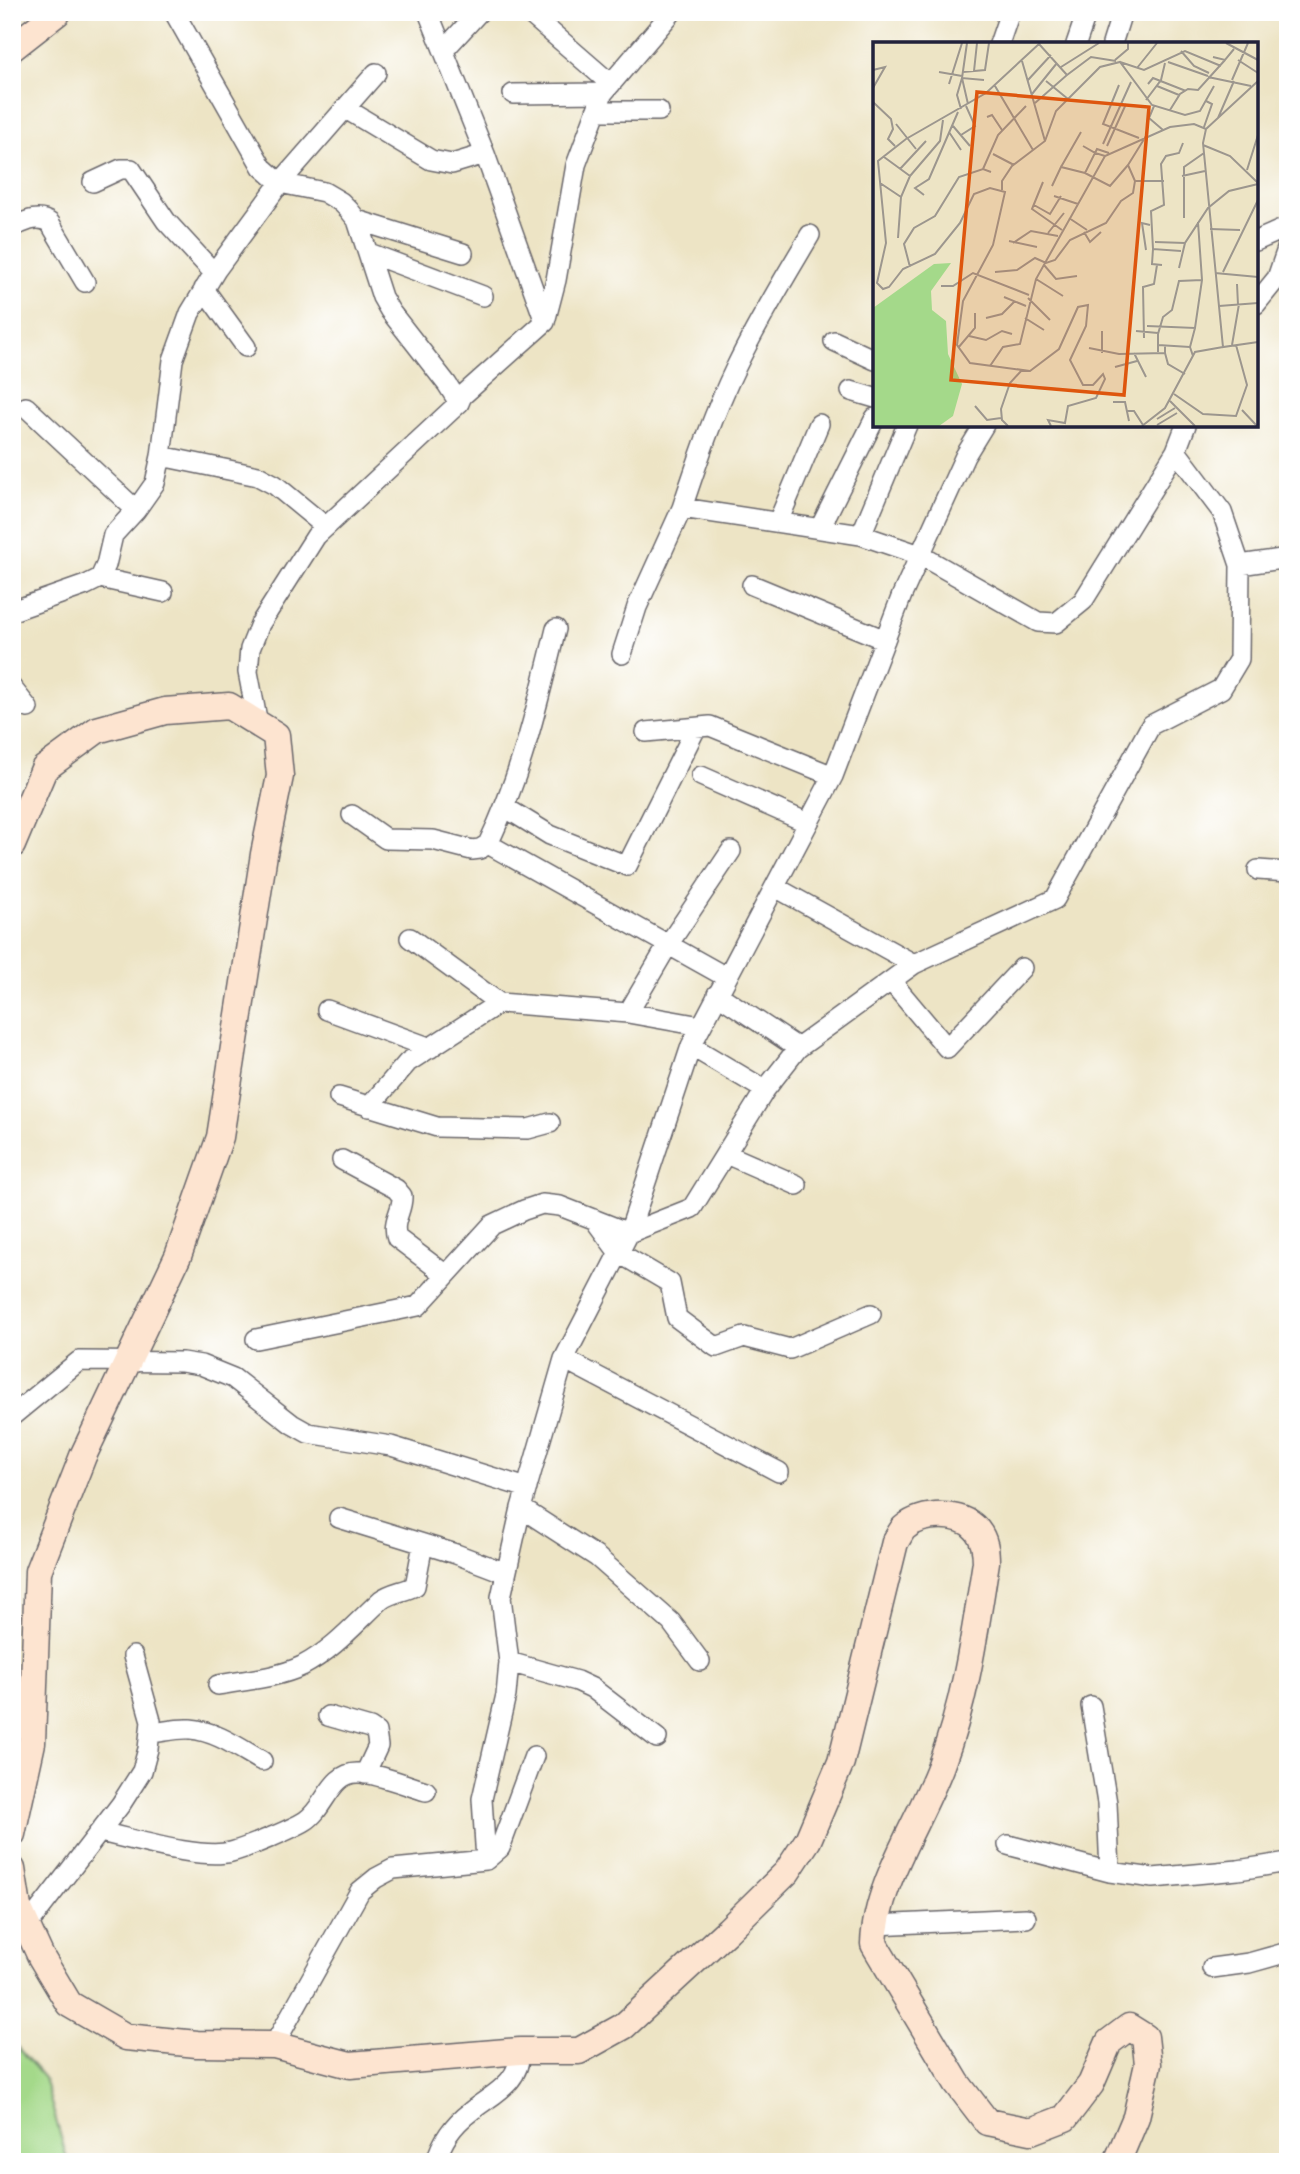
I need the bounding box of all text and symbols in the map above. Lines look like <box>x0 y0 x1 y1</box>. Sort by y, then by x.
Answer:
inset map <box>873 42 1258 427</box>

